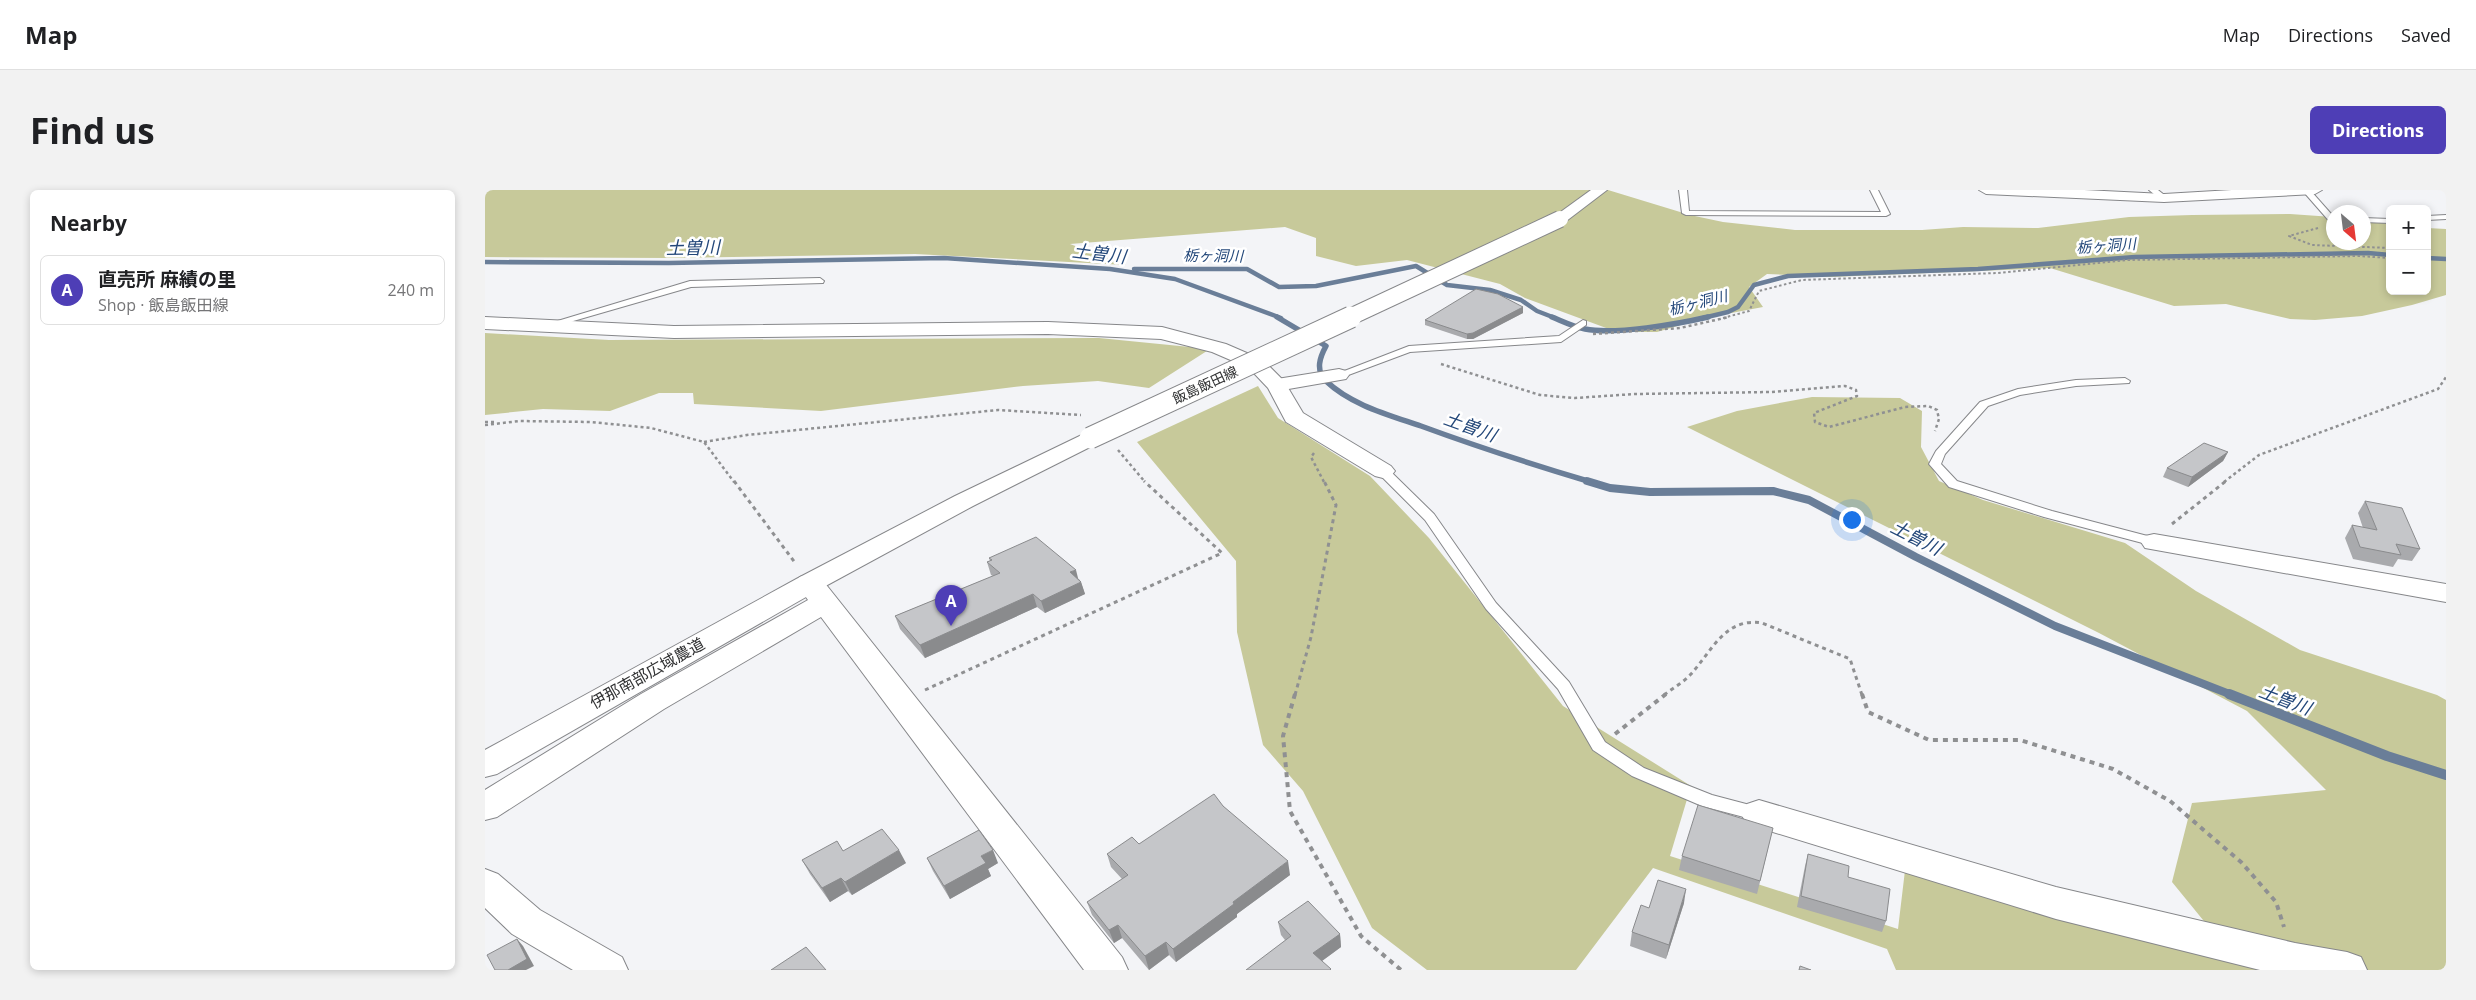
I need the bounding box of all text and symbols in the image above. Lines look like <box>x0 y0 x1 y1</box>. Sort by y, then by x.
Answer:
text: Map <box>25 18 77 51</box>
text: Map <box>2223 23 2260 47</box>
text: Directions <box>2288 23 2373 47</box>
text: Saved <box>2401 23 2451 47</box>
button: Directions <box>2310 106 2446 154</box>
text: Find us <box>30 107 155 154</box>
north arrow <box>2326 205 2371 250</box>
map controls <box>2386 205 2431 295</box>
button: + <box>2386 205 2431 250</box>
text: Nearby <box>50 209 127 237</box>
water label: 栃ヶ洞川 <box>2075 233 2139 257</box>
water label: 土曽川 <box>666 234 722 259</box>
water label: 土曽川 <box>1071 238 1129 268</box>
water label: 栃ヶ洞川 <box>1183 244 1245 266</box>
button: − <box>2386 250 2431 295</box>
text: 直売所 麻績の里 <box>98 266 236 292</box>
text: A <box>61 279 73 301</box>
text: 240 m <box>388 279 434 301</box>
water label: 栃ヶ洞川 <box>1666 285 1731 319</box>
text: Shop · 飯島飯田線 <box>98 294 229 316</box>
street label: 飯島飯田線 <box>1169 361 1241 408</box>
water label: 土曽川 <box>1441 406 1502 447</box>
your location <box>1839 507 1865 533</box>
water label: 土曽川 <box>1887 514 1948 561</box>
pin: A <box>935 585 967 626</box>
street label: 伊那南部広域農道 <box>586 632 708 714</box>
water label: 土曽川 <box>2256 678 2317 721</box>

